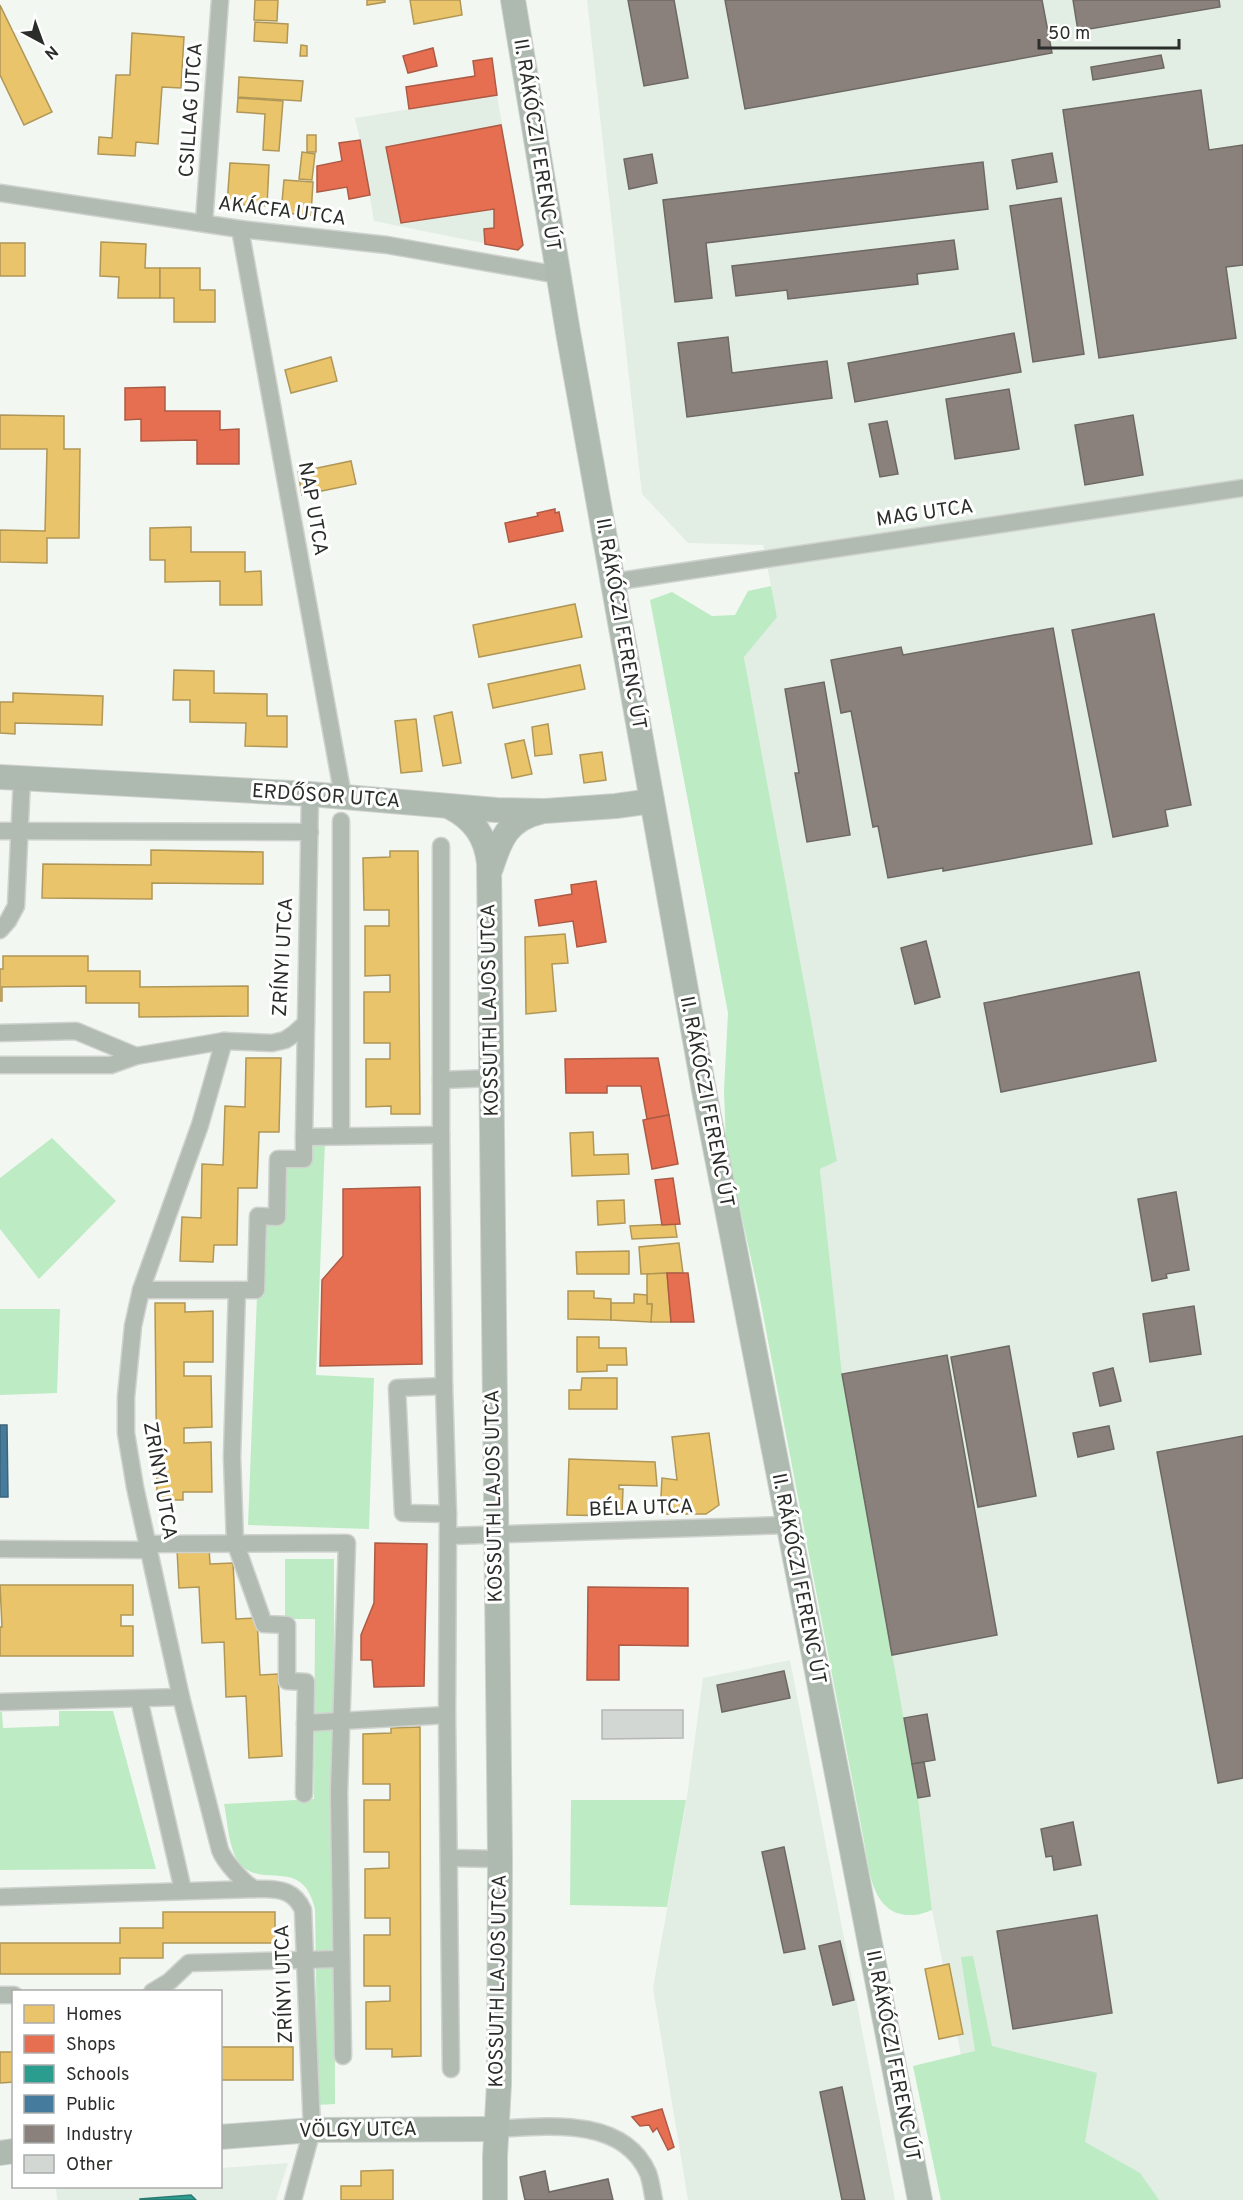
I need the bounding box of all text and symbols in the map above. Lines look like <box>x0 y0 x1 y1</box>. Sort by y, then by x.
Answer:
north arrow <box>12 12 72 72</box>
scale bar <box>1039 12 1178 50</box>
text: 50 m <box>1048 23 1090 46</box>
street label: II. RÁKÓCZI FERENC ÚT <box>506 37 568 253</box>
text: N <box>40 40 61 63</box>
street label: CSILLAG UTCA <box>174 42 210 178</box>
street label: AKÁCFA UTCA <box>217 189 348 233</box>
street label: NAP UTCA <box>291 460 333 558</box>
street label: MAG UTCA <box>875 494 975 534</box>
street label: II. RÁKÓCZI FERENC ÚT <box>589 516 653 732</box>
street label: ERDŐSOR UTCA <box>251 777 401 815</box>
street label: ZRÍNYI UTCA <box>266 897 300 1017</box>
street label: KOSSUTH LAJOS UTCA <box>476 903 506 1117</box>
street label: II. RÁKÓCZI FERENC ÚT <box>673 994 741 1210</box>
street label: KOSSUTH LAJOS UTCA <box>480 1389 510 1603</box>
street label: ZRÍNYI UTCA <box>136 1420 184 1542</box>
street label: II. RÁKÓCZI FERENC ÚT <box>765 1471 833 1687</box>
street label: BÉLA UTCA <box>588 1492 694 1524</box>
street label: KOSSUTH LAJOS UTCA <box>484 1874 514 2088</box>
street label: ZRÍNYI UTCA <box>268 1924 300 2044</box>
street label: II. RÁKÓCZI FERENC ÚT <box>859 1948 927 2164</box>
legend <box>12 1990 222 2188</box>
text: Homes <box>66 2004 122 2027</box>
text: Shops <box>66 2034 116 2057</box>
text: Schools <box>66 2064 129 2087</box>
text: Public <box>66 2094 116 2117</box>
street label: VÖLGY UTCA <box>299 2116 417 2145</box>
text: Industry <box>66 2124 133 2147</box>
text: Other <box>66 2154 113 2177</box>

